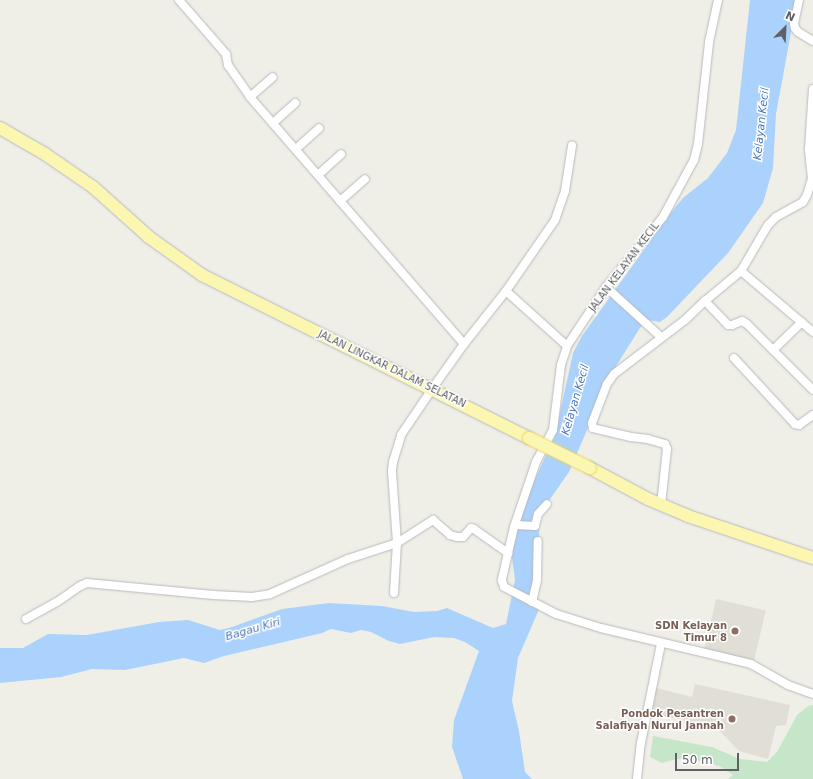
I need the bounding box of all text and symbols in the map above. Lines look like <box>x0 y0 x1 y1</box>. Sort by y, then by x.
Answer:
north arrow <box>765 8 805 48</box>
text: N <box>783 9 797 24</box>
water label: Kelayan Kecil <box>752 87 772 161</box>
street label: JALAN KELAYAN KECIL <box>586 220 662 314</box>
street label: JALAN LINGKAR DALAM SELATAN <box>316 328 468 410</box>
water label: Kelayan Kecil <box>560 363 592 437</box>
water label: Bagau Kiri <box>224 616 282 644</box>
place label: SDN Kelayan Timur 8 <box>655 619 727 642</box>
marker: SDN Kelayan Timur 8 <box>730 626 740 636</box>
place label: Pondok Pesantren Salafiyah Nurul Jannah <box>596 707 724 730</box>
marker: Pondok Pesantren Salafiyah Nurul Jannah <box>727 714 737 724</box>
scale bar <box>677 745 741 771</box>
text: 50 m <box>682 753 713 767</box>

